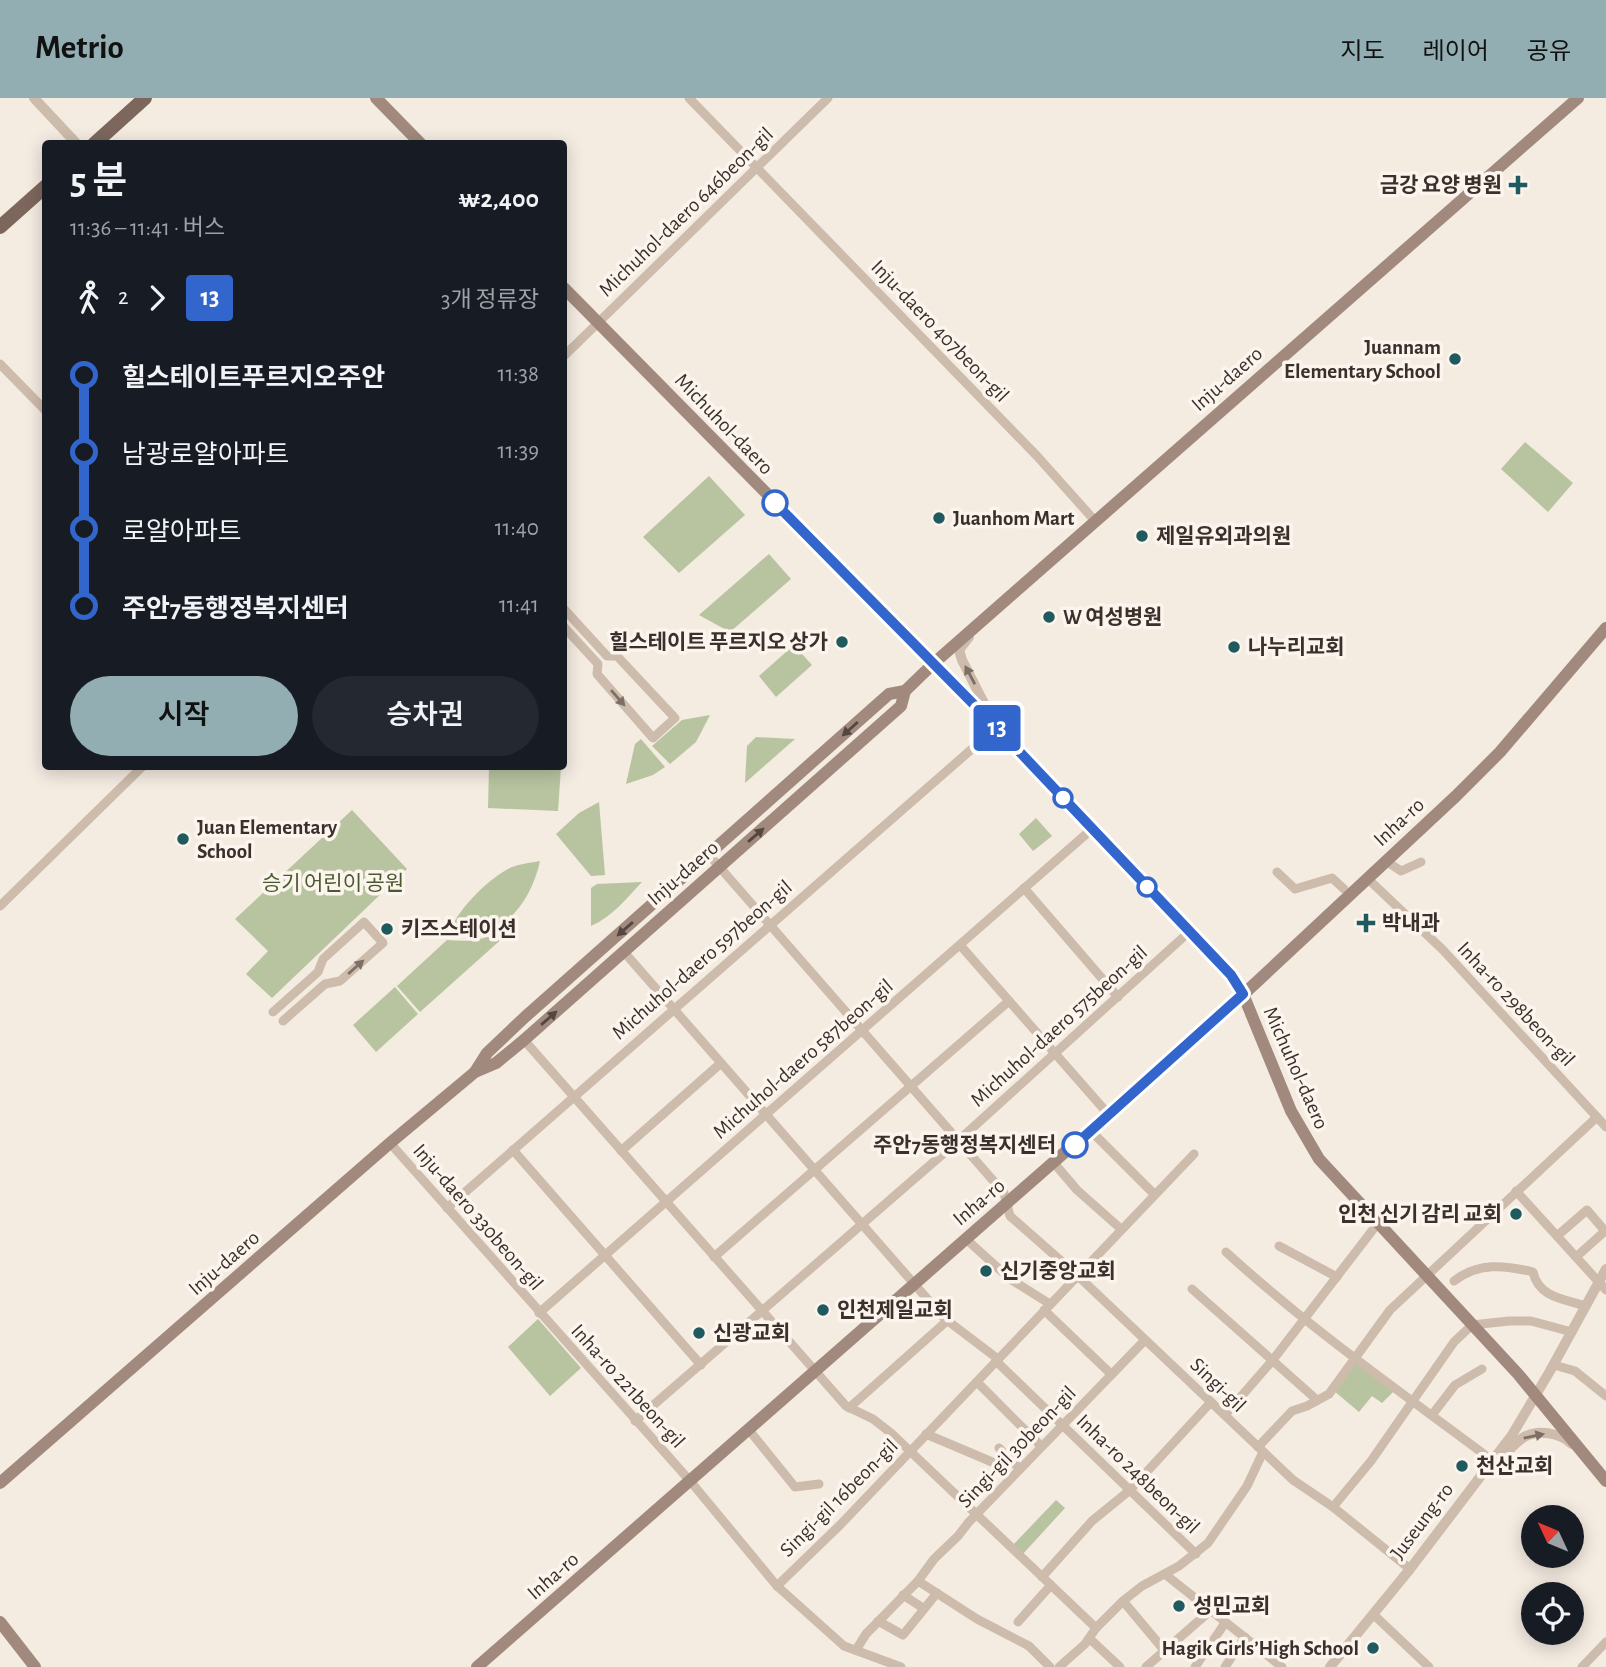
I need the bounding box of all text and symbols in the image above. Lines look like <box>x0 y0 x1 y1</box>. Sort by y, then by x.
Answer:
text: Metrio <box>35 32 124 65</box>
text: 지도 <box>1340 40 1385 64</box>
text: 레이어 <box>1423 40 1489 64</box>
text: 공유 <box>1527 40 1571 64</box>
street label: Michuhol-daero 646beon-gil <box>595 123 777 301</box>
text: 5 분 <box>70 163 127 201</box>
place label: 금강 요양 병원 <box>1380 174 1502 196</box>
marker: 금강 요양 병원 <box>1508 175 1528 195</box>
text: ₩2,400 <box>458 186 539 212</box>
text: 11:36 – 11:41 · 버스 <box>70 217 225 240</box>
street label: Inju-daero 407beon-gil <box>867 256 1013 406</box>
icon: walk <box>70 279 108 317</box>
icon: forward <box>138 279 176 317</box>
text: 2 <box>118 286 128 309</box>
text: 13 <box>200 286 219 310</box>
text: 3개 정류장 <box>441 289 539 312</box>
place label: Juannam Elementary School <box>1284 337 1441 382</box>
street label: Inju-daero <box>1188 343 1266 415</box>
marker: Juannam Elementary School <box>1447 351 1463 367</box>
text: 11:38 <box>498 363 539 386</box>
text: 힐스테이트푸르지오주안 <box>122 365 385 391</box>
street label: Michuhol-daero <box>671 369 777 479</box>
text: 11:39 <box>498 440 539 463</box>
text: 남광로얄아파트 <box>122 442 289 468</box>
unlabelled marker <box>762 490 788 516</box>
place label: Juanhom Mart <box>953 508 1074 529</box>
marker: Juanhom Mart <box>931 510 947 526</box>
text: 11:40 <box>495 517 539 540</box>
text: 로얄아파트 <box>122 519 242 545</box>
place label: 제일유외과의원 <box>1156 525 1291 547</box>
marker: 제일유외과의원 <box>1134 528 1150 544</box>
text: 11:41 <box>499 594 539 617</box>
text: 주안7동행정복지센터 <box>122 596 349 622</box>
place label: W 여성병원 <box>1063 606 1162 628</box>
marker: W 여성병원 <box>1041 609 1057 625</box>
place label: 힐스테이트 푸르지오 상가 <box>609 631 828 653</box>
marker: 힐스테이트 푸르지오 상가 <box>834 634 850 650</box>
place label: 나누리교회 <box>1248 636 1345 658</box>
marker: 나누리교회 <box>1226 639 1242 655</box>
one-way arrow <box>964 665 976 684</box>
button: 시작 <box>70 676 298 756</box>
button: 승차권 <box>312 676 539 756</box>
one-way arrow <box>610 689 626 707</box>
line badge: 13 <box>965 705 1028 751</box>
text: 13 <box>988 716 1006 740</box>
one-way arrow <box>841 721 859 737</box>
unlabelled marker <box>1053 788 1073 808</box>
street label: Inha-ro <box>1370 794 1428 850</box>
place label: Juan Elementary School <box>197 817 338 862</box>
one-way arrow <box>747 827 765 843</box>
marker: Juan Elementary School <box>175 831 191 847</box>
street label: Inju-daero <box>644 837 722 909</box>
park label: 승기 어린이 공원 <box>262 872 404 894</box>
street label: Michuhol-daero 597beon-gil <box>608 876 796 1044</box>
unlabelled marker <box>1137 877 1157 897</box>
place label: 박내과 <box>1382 912 1440 934</box>
marker: 박내과 <box>1356 913 1376 933</box>
place label: 키즈스테이션 <box>401 918 517 940</box>
marker: 키즈스테이션 <box>379 921 395 937</box>
one-way arrow <box>616 921 633 936</box>
street label: Inha-ro 298beon-gil <box>1453 938 1579 1070</box>
street label: Michuhol-daero 575beon-gil <box>967 941 1151 1111</box>
one-way arrow <box>347 959 365 975</box>
street label: Michuhol-daero 587beon-gil <box>709 975 897 1143</box>
street label: Michuhol-daero <box>1260 1004 1332 1132</box>
one-way arrow <box>540 1010 558 1026</box>
marker: 주안7동행정복지센터 <box>1062 1132 1088 1158</box>
place label: 주안7동행정복지센터 <box>873 1134 1056 1156</box>
street label: Inju-daero 330beon-gil <box>409 1140 547 1294</box>
street label: Inha-ro <box>949 1175 1009 1229</box>
place label: 인천 신기 감리 교회 <box>1338 1203 1502 1225</box>
marker: 인천 신기 감리 교회 <box>1508 1206 1524 1222</box>
street label: Inju-daero <box>185 1227 263 1299</box>
place label: 신기중앙교회 <box>1000 1260 1116 1282</box>
marker: 신기중앙교회 <box>978 1263 994 1279</box>
place label: 인천제일교회 <box>837 1299 953 1321</box>
marker: 인천제일교회 <box>815 1302 831 1318</box>
street label: Inha-ro 221beon-gil <box>567 1320 689 1452</box>
place label: 신광교회 <box>713 1322 790 1344</box>
marker: 신광교회 <box>691 1325 707 1341</box>
street label: Singi-gil <box>1186 1354 1250 1416</box>
street label: Singi-gil 30beon-gil <box>954 1382 1080 1512</box>
street label: Inha-ro 248beon-gil <box>1073 1410 1203 1538</box>
one-way arrow <box>1523 1430 1545 1441</box>
street label: Singi-gil 16beon-gil <box>776 1435 902 1561</box>
place label: 천산교회 <box>1476 1455 1553 1477</box>
marker: 천산교회 <box>1454 1458 1470 1474</box>
street label: Juseung-ro <box>1387 1479 1457 1563</box>
north arrow <box>1521 1505 1584 1568</box>
map controls <box>1521 1505 1584 1645</box>
street label: Inha-ro <box>523 1548 583 1604</box>
button: locate <box>1521 1582 1584 1645</box>
place label: 성민교회 <box>1193 1595 1270 1617</box>
marker: 성민교회 <box>1171 1598 1187 1614</box>
place label: Hagik Girls’High School <box>1162 1638 1359 1659</box>
marker: Hagik Girls’High School <box>1365 1640 1381 1656</box>

